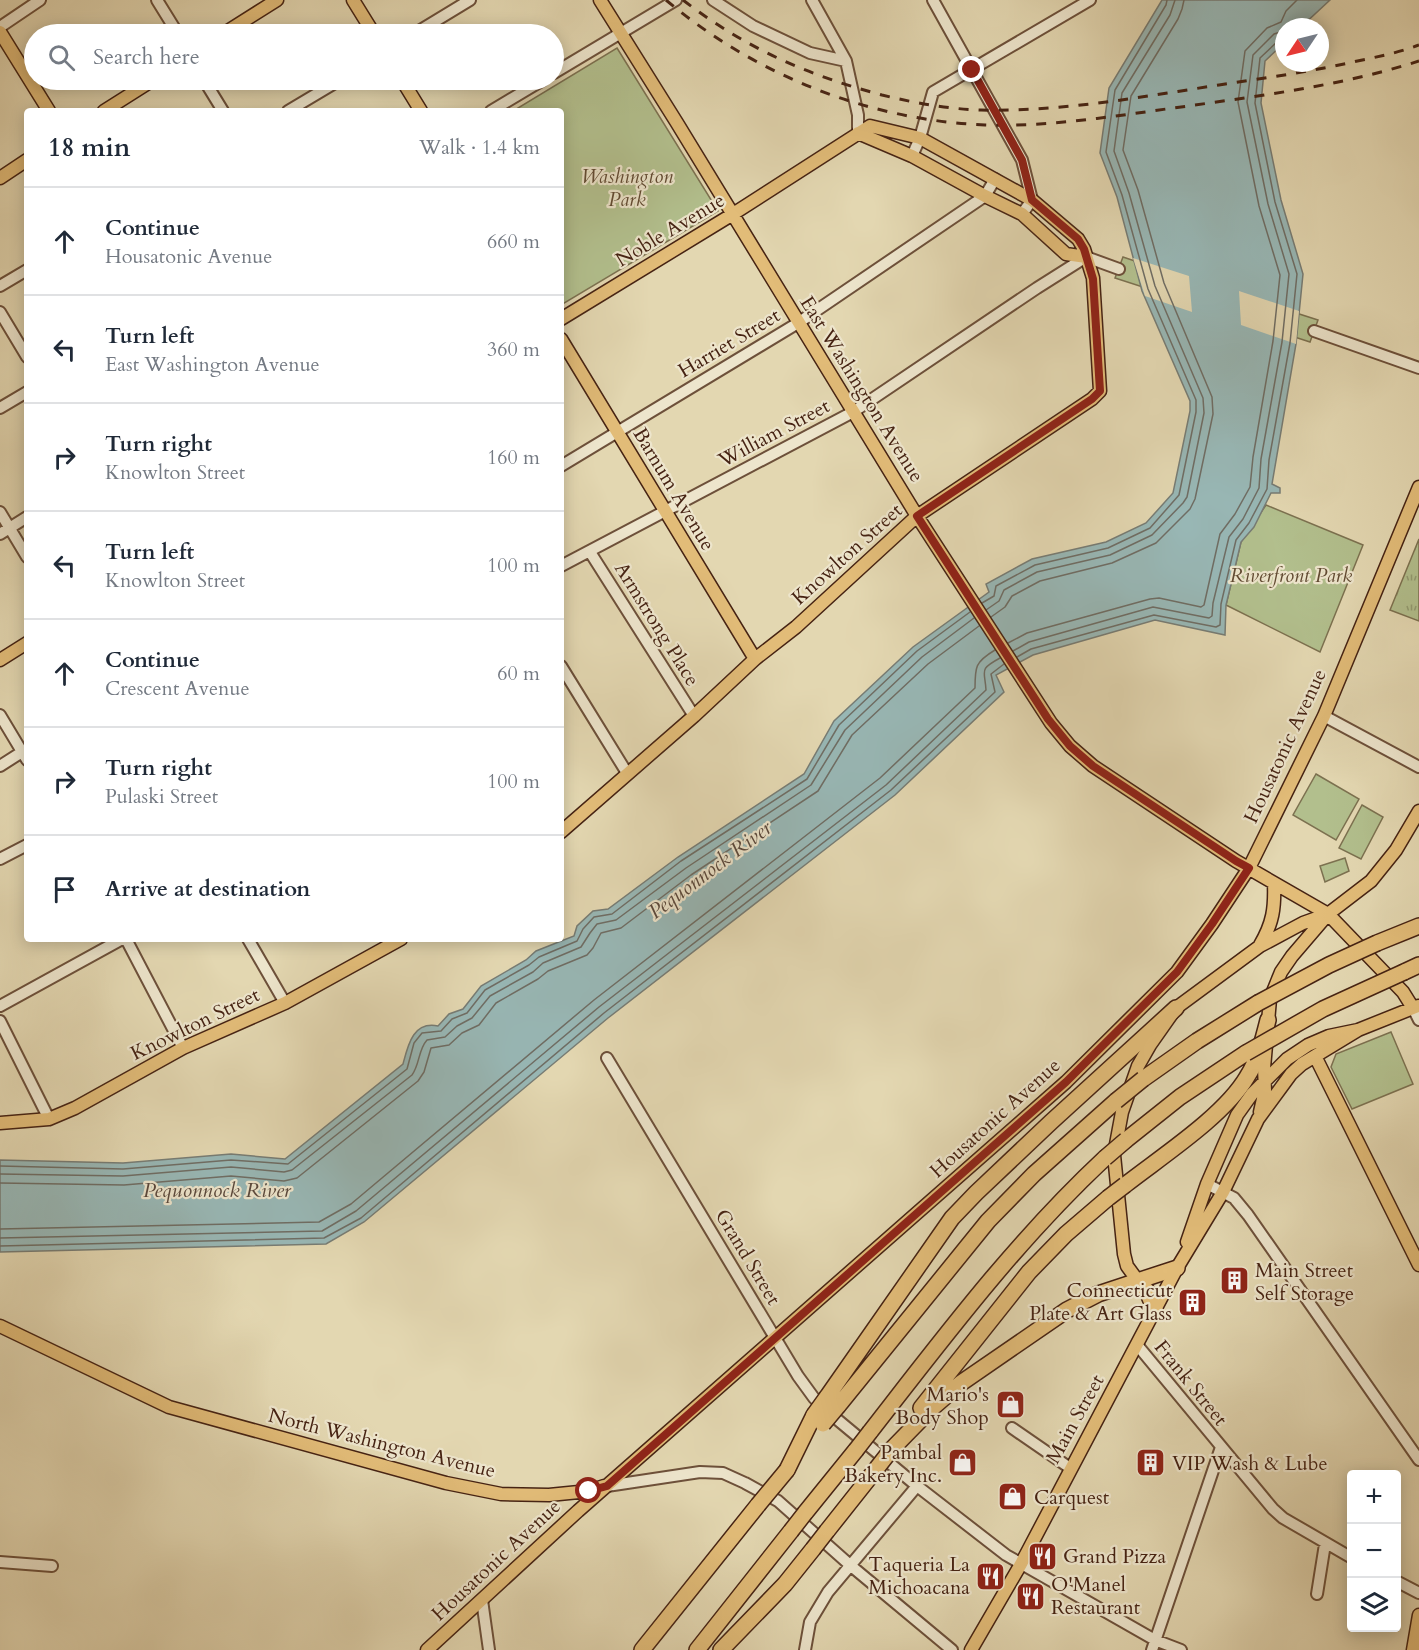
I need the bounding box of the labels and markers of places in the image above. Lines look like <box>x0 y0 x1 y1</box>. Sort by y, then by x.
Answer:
place label: Main Street Self Storage <box>1255 1257 1354 1307</box>
building icon: Main Street Self Storage <box>1218 1265 1250 1297</box>
place label: Connecticut Plate & Art Glass <box>1029 1277 1173 1327</box>
building icon: Connecticut Plate & Art Glass <box>1177 1286 1209 1318</box>
place label: Mario's Body Shop <box>896 1381 989 1431</box>
shop icon: Mario's Body Shop <box>994 1389 1026 1421</box>
place label: Pambal Bakery Inc. <box>844 1439 942 1489</box>
shop icon: Pambal Bakery Inc. <box>947 1447 979 1479</box>
building icon: VIP Wash & Lube <box>1135 1447 1167 1479</box>
place label: VIP Wash & Lube <box>1172 1450 1328 1477</box>
shop icon: Carquest <box>997 1481 1029 1513</box>
place label: Carquest <box>1034 1484 1110 1511</box>
restaurant icon: Grand Pizza <box>1026 1540 1058 1572</box>
place label: Grand Pizza <box>1063 1543 1166 1570</box>
place label: Taqueria La Michoacana <box>868 1551 970 1601</box>
restaurant icon: Taqueria La Michoacana <box>975 1560 1007 1592</box>
place label: O'Manel Restaurant <box>1051 1571 1141 1621</box>
restaurant icon: O'Manel Restaurant <box>1014 1580 1046 1612</box>

